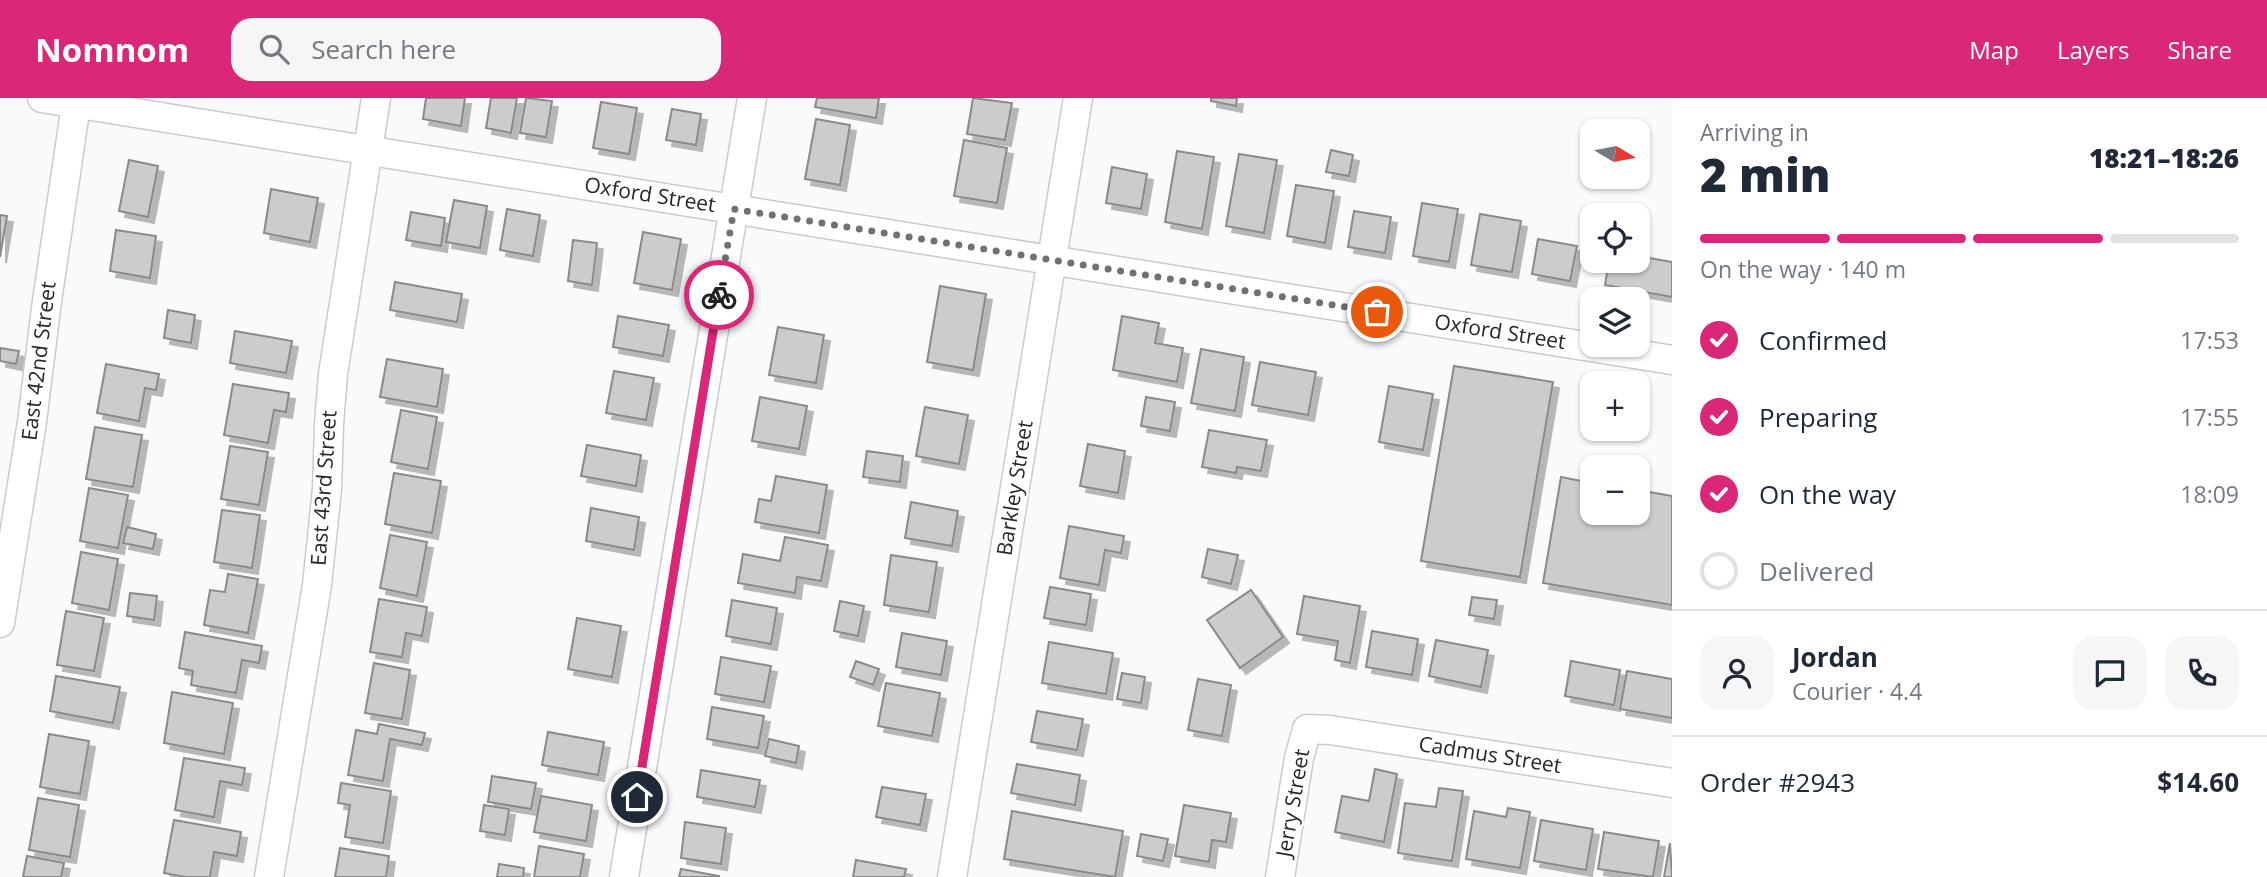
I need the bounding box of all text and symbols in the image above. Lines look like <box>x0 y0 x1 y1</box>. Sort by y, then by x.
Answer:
search box <box>231 18 721 81</box>
text: Nomnom <box>35 27 189 72</box>
icon: search <box>255 30 293 68</box>
text: Search here <box>311 31 456 67</box>
text: Map <box>1969 33 2019 66</box>
text: Layers <box>2057 33 2130 66</box>
text: Share <box>2168 33 2232 66</box>
text: Arriving in <box>1700 116 1809 148</box>
north arrow <box>1580 119 1650 189</box>
map controls <box>1580 119 1650 525</box>
text: 18:21–18:26 <box>2089 140 2239 176</box>
text: 2 min <box>1700 143 1831 205</box>
street label: Oxford Street <box>583 170 718 218</box>
button: locate <box>1580 203 1650 273</box>
text: On the way · 140 m <box>1700 253 1906 285</box>
courier <box>684 260 754 330</box>
icon: bike <box>700 276 738 314</box>
street label: East 42nd Street <box>14 280 62 442</box>
pin <box>1347 282 1407 342</box>
button: layers <box>1580 287 1650 357</box>
icon: bag <box>1358 293 1396 331</box>
street label: Oxford Street <box>1433 307 1568 355</box>
icon: check <box>1700 321 1738 359</box>
text: Confirmed <box>1759 322 1887 358</box>
text: 17:53 <box>2180 324 2239 356</box>
button: + <box>1580 371 1650 441</box>
icon: check <box>1700 398 1738 436</box>
text: Preparing <box>1759 399 1877 435</box>
text: 17:55 <box>2180 401 2239 433</box>
street label: East 43rd Street <box>304 409 342 567</box>
street label: Barkley Street <box>990 418 1039 557</box>
button: − <box>1580 455 1650 525</box>
icon: check <box>1700 475 1738 513</box>
text: On the way <box>1759 476 1896 512</box>
text: 18:09 <box>2180 478 2239 510</box>
text: Delivered <box>1759 553 1874 589</box>
button: person <box>1700 636 1774 710</box>
button: chat <box>2073 636 2147 710</box>
button: phone <box>2165 636 2239 710</box>
text: Jordan <box>1792 639 1878 675</box>
text: Courier · 4.4 <box>1792 675 1922 707</box>
street label: Cadmus Street <box>1417 729 1564 779</box>
street label: Jerry Street <box>1268 747 1315 861</box>
text: Order #2943 <box>1700 764 1855 800</box>
text: $14.60 <box>2157 764 2239 800</box>
pin <box>607 767 667 827</box>
icon: home <box>618 778 656 816</box>

